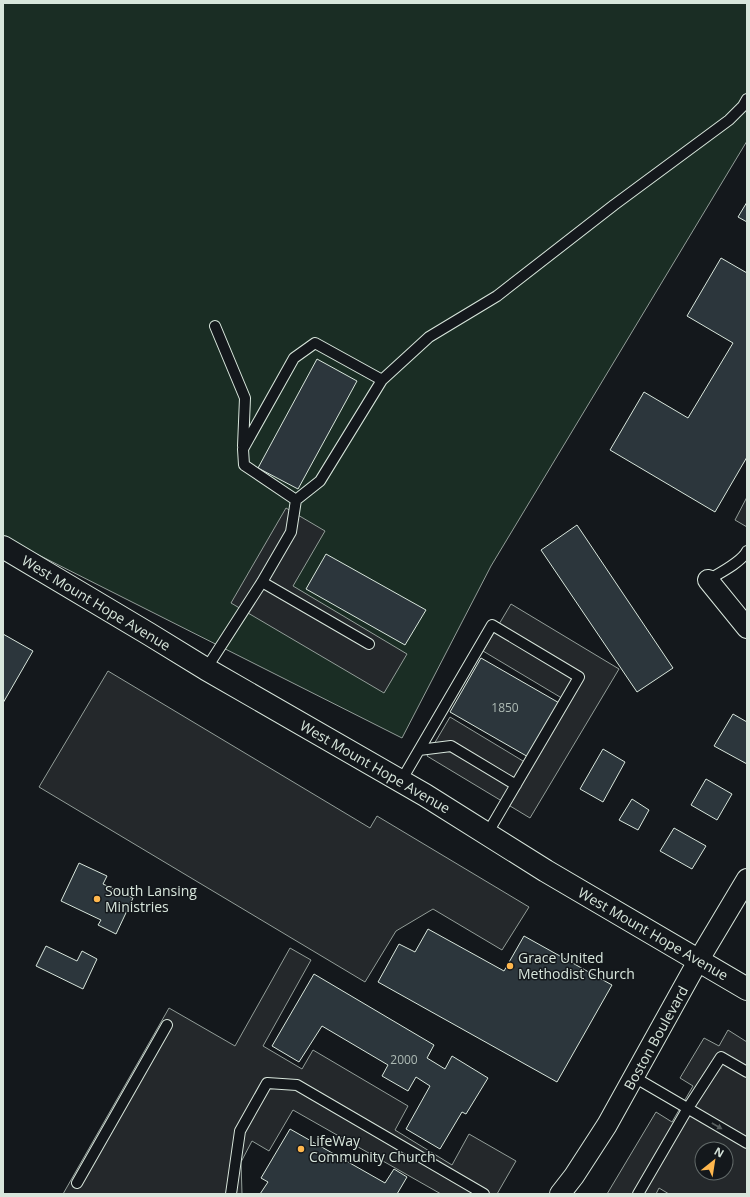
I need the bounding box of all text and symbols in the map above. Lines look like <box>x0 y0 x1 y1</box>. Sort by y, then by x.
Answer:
street label: West Mount Hope Avenue <box>18 551 174 655</box>
house number: 1850 <box>491 699 519 716</box>
street label: West Mount Hope Avenue <box>297 716 454 817</box>
place label: South Lansing Ministries <box>105 881 197 916</box>
street label: West Mount Hope Avenue <box>575 883 732 984</box>
marker: South Lansing Ministries <box>92 894 102 904</box>
place label: Grace United Methodist Church <box>518 948 635 983</box>
marker: Grace United Methodist Church <box>505 961 515 971</box>
street label: Boston Boulevard <box>619 982 692 1093</box>
house number: 2000 <box>390 1051 418 1068</box>
one-way arrow <box>711 1122 723 1129</box>
place label: LifeWay Community Church <box>309 1131 436 1166</box>
north arrow <box>694 1141 734 1181</box>
text: N <box>712 1143 727 1161</box>
marker: LifeWay Community Church <box>296 1144 306 1154</box>

